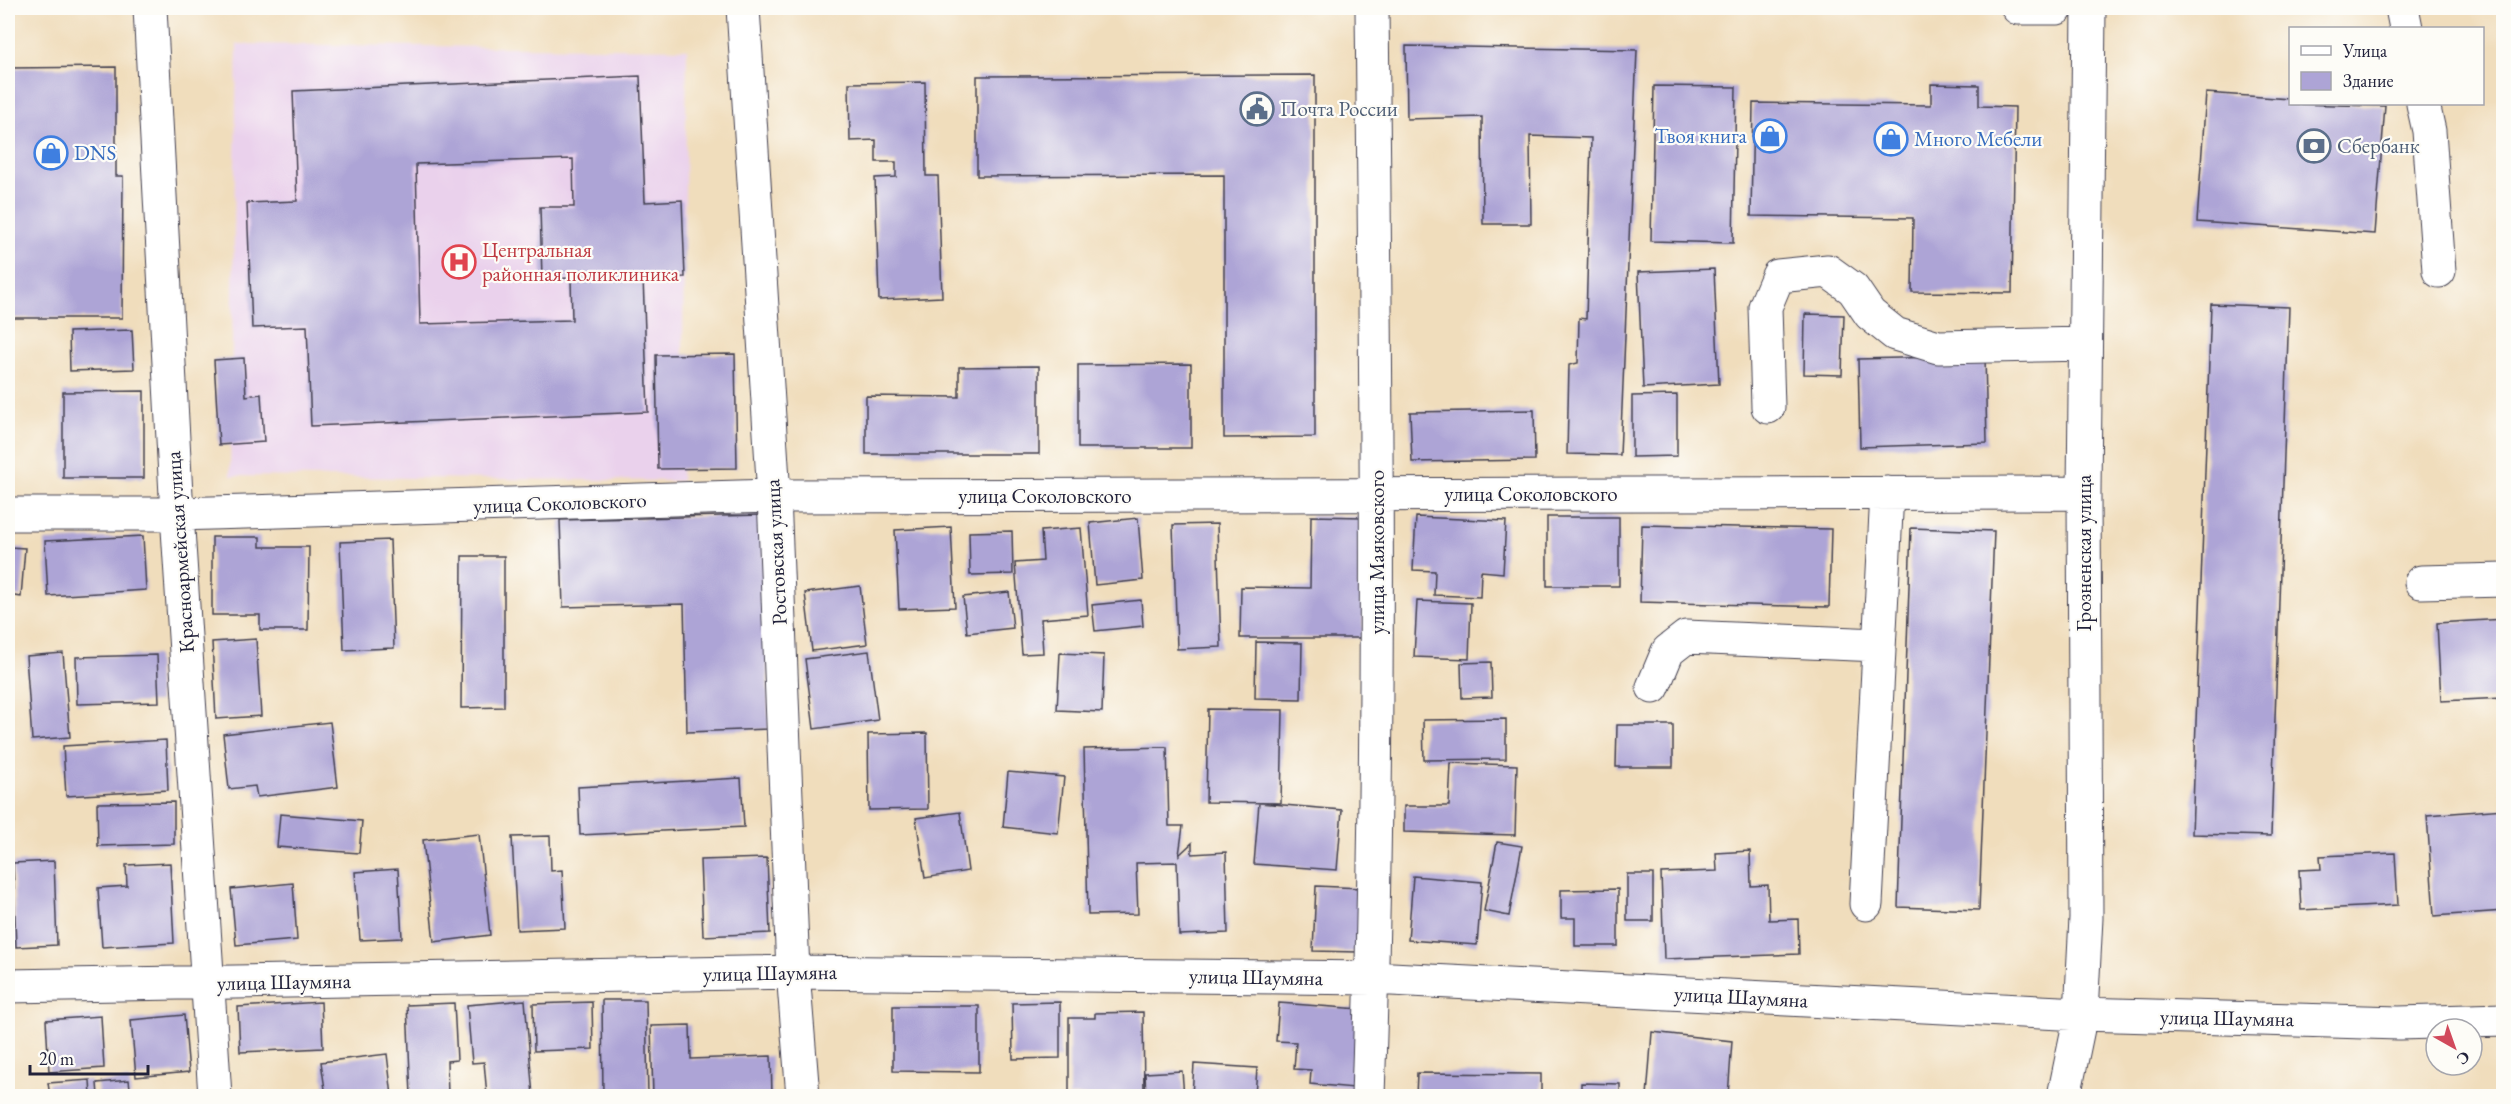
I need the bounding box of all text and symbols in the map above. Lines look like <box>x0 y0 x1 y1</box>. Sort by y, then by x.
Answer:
legend <box>2289 27 2484 105</box>
text: Улица <box>2342 39 2388 62</box>
text: Здание <box>2343 69 2393 92</box>
public building icon: Почта России <box>1239 91 1275 127</box>
place label: Почта России <box>1280 95 1398 122</box>
shop icon: Твоя книга <box>1752 118 1788 154</box>
shop icon: Много Мебели <box>1873 121 1909 157</box>
place label: Твоя книга <box>1655 122 1748 149</box>
place label: Много Мебели <box>1914 125 2042 152</box>
bank icon: Сбербанк <box>2296 128 2332 164</box>
place label: Сбербанк <box>2337 132 2420 159</box>
shop icon: DNS <box>33 135 69 171</box>
place label: DNS <box>74 139 116 166</box>
place label: Центральная районная поликлиника <box>482 236 680 287</box>
hospital icon: Центральная районная поликлиника <box>441 244 477 280</box>
street label: Красноармейская улица <box>159 450 200 654</box>
street label: улица Маяковского <box>1363 470 1390 634</box>
street label: Грозненская улица <box>2070 474 2097 631</box>
street label: Ростовская улица <box>758 478 793 626</box>
street label: улица Соколовского <box>1444 480 1618 507</box>
street label: улица Соколовского <box>958 482 1132 509</box>
street label: улица Соколовского <box>473 486 647 519</box>
street label: улица Шаумяна <box>703 958 838 987</box>
street label: улица Шаумяна <box>1189 962 1324 991</box>
street label: улица Шаумяна <box>217 967 352 996</box>
street label: улица Шаумяна <box>1673 980 1809 1014</box>
street label: улица Шаумяна <box>2160 1003 2295 1032</box>
north arrow <box>2424 1017 2484 1077</box>
scale bar <box>30 1038 148 1076</box>
text: С <box>2452 1046 2474 1070</box>
text: 20 m <box>39 1047 74 1070</box>

